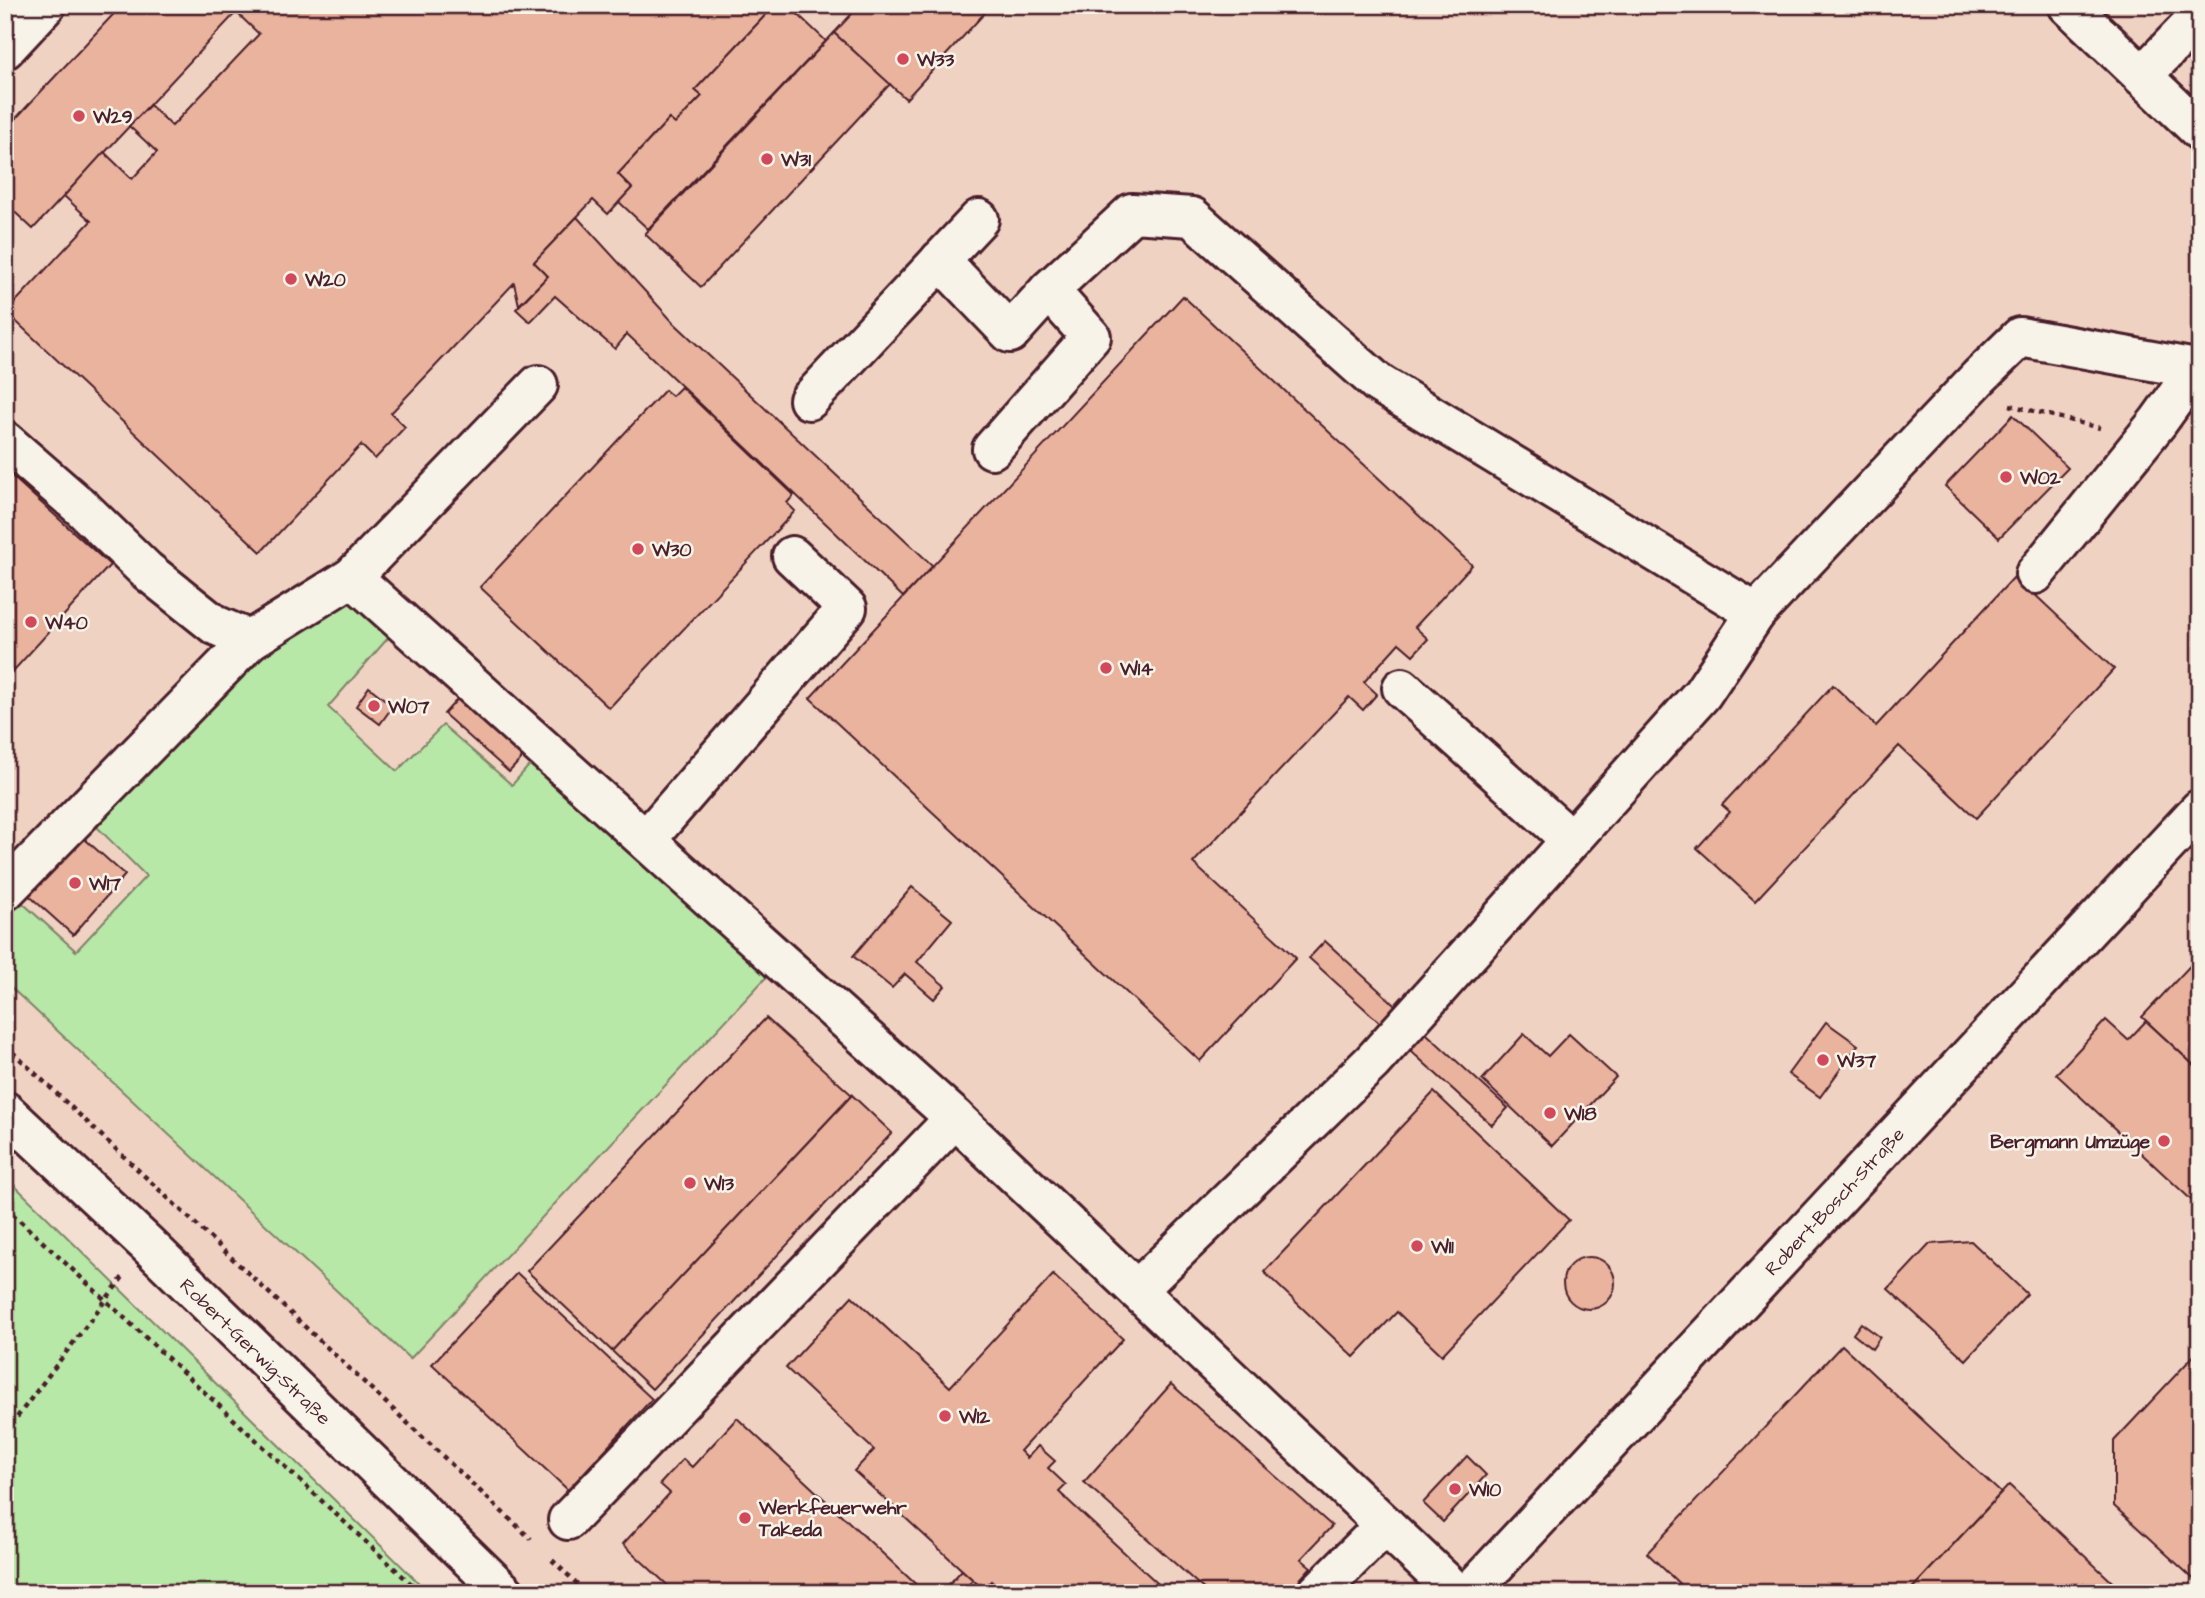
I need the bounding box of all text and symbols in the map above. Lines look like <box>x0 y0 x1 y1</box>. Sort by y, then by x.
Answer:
place label: W33 <box>916 47 955 74</box>
marker: W33 <box>895 51 911 67</box>
place label: W29 <box>92 104 133 131</box>
marker: W29 <box>71 108 87 124</box>
place label: W31 <box>780 147 812 174</box>
marker: W31 <box>759 151 775 167</box>
place label: W20 <box>304 267 346 294</box>
marker: W20 <box>283 271 299 287</box>
place label: W02 <box>2019 465 2061 492</box>
marker: W02 <box>1998 469 2014 485</box>
place label: W30 <box>651 537 692 564</box>
marker: W30 <box>630 541 646 557</box>
place label: W40 <box>44 610 88 637</box>
marker: W40 <box>23 614 39 630</box>
place label: W14 <box>1119 656 1153 683</box>
marker: W14 <box>1098 660 1114 676</box>
place label: W07 <box>387 694 430 721</box>
marker: W07 <box>366 698 382 714</box>
place label: W17 <box>88 871 121 898</box>
marker: W17 <box>67 875 83 891</box>
place label: W37 <box>1836 1048 1877 1075</box>
marker: W37 <box>1815 1052 1831 1068</box>
place label: W18 <box>1563 1101 1597 1128</box>
marker: W18 <box>1542 1105 1558 1121</box>
street label: Robert-Bosch-Straße <box>1759 1122 1911 1282</box>
place label: Bergmann Umzüge <box>1990 1129 2151 1157</box>
marker: Bergmann Umzüge <box>2156 1133 2172 1149</box>
place label: W13 <box>703 1171 734 1198</box>
marker: W13 <box>682 1175 698 1191</box>
place label: W11 <box>1430 1234 1454 1261</box>
marker: W11 <box>1409 1238 1425 1254</box>
street label: Robert-Gerwig-Straße <box>173 1273 337 1432</box>
place label: W12 <box>958 1404 990 1431</box>
marker: W12 <box>937 1408 953 1424</box>
place label: W10 <box>1468 1477 1501 1504</box>
marker: W10 <box>1447 1481 1463 1497</box>
place label: Werkfeuerwehr Takeda <box>758 1495 907 1544</box>
marker: Werkfeuerwehr Takeda <box>737 1510 753 1526</box>

